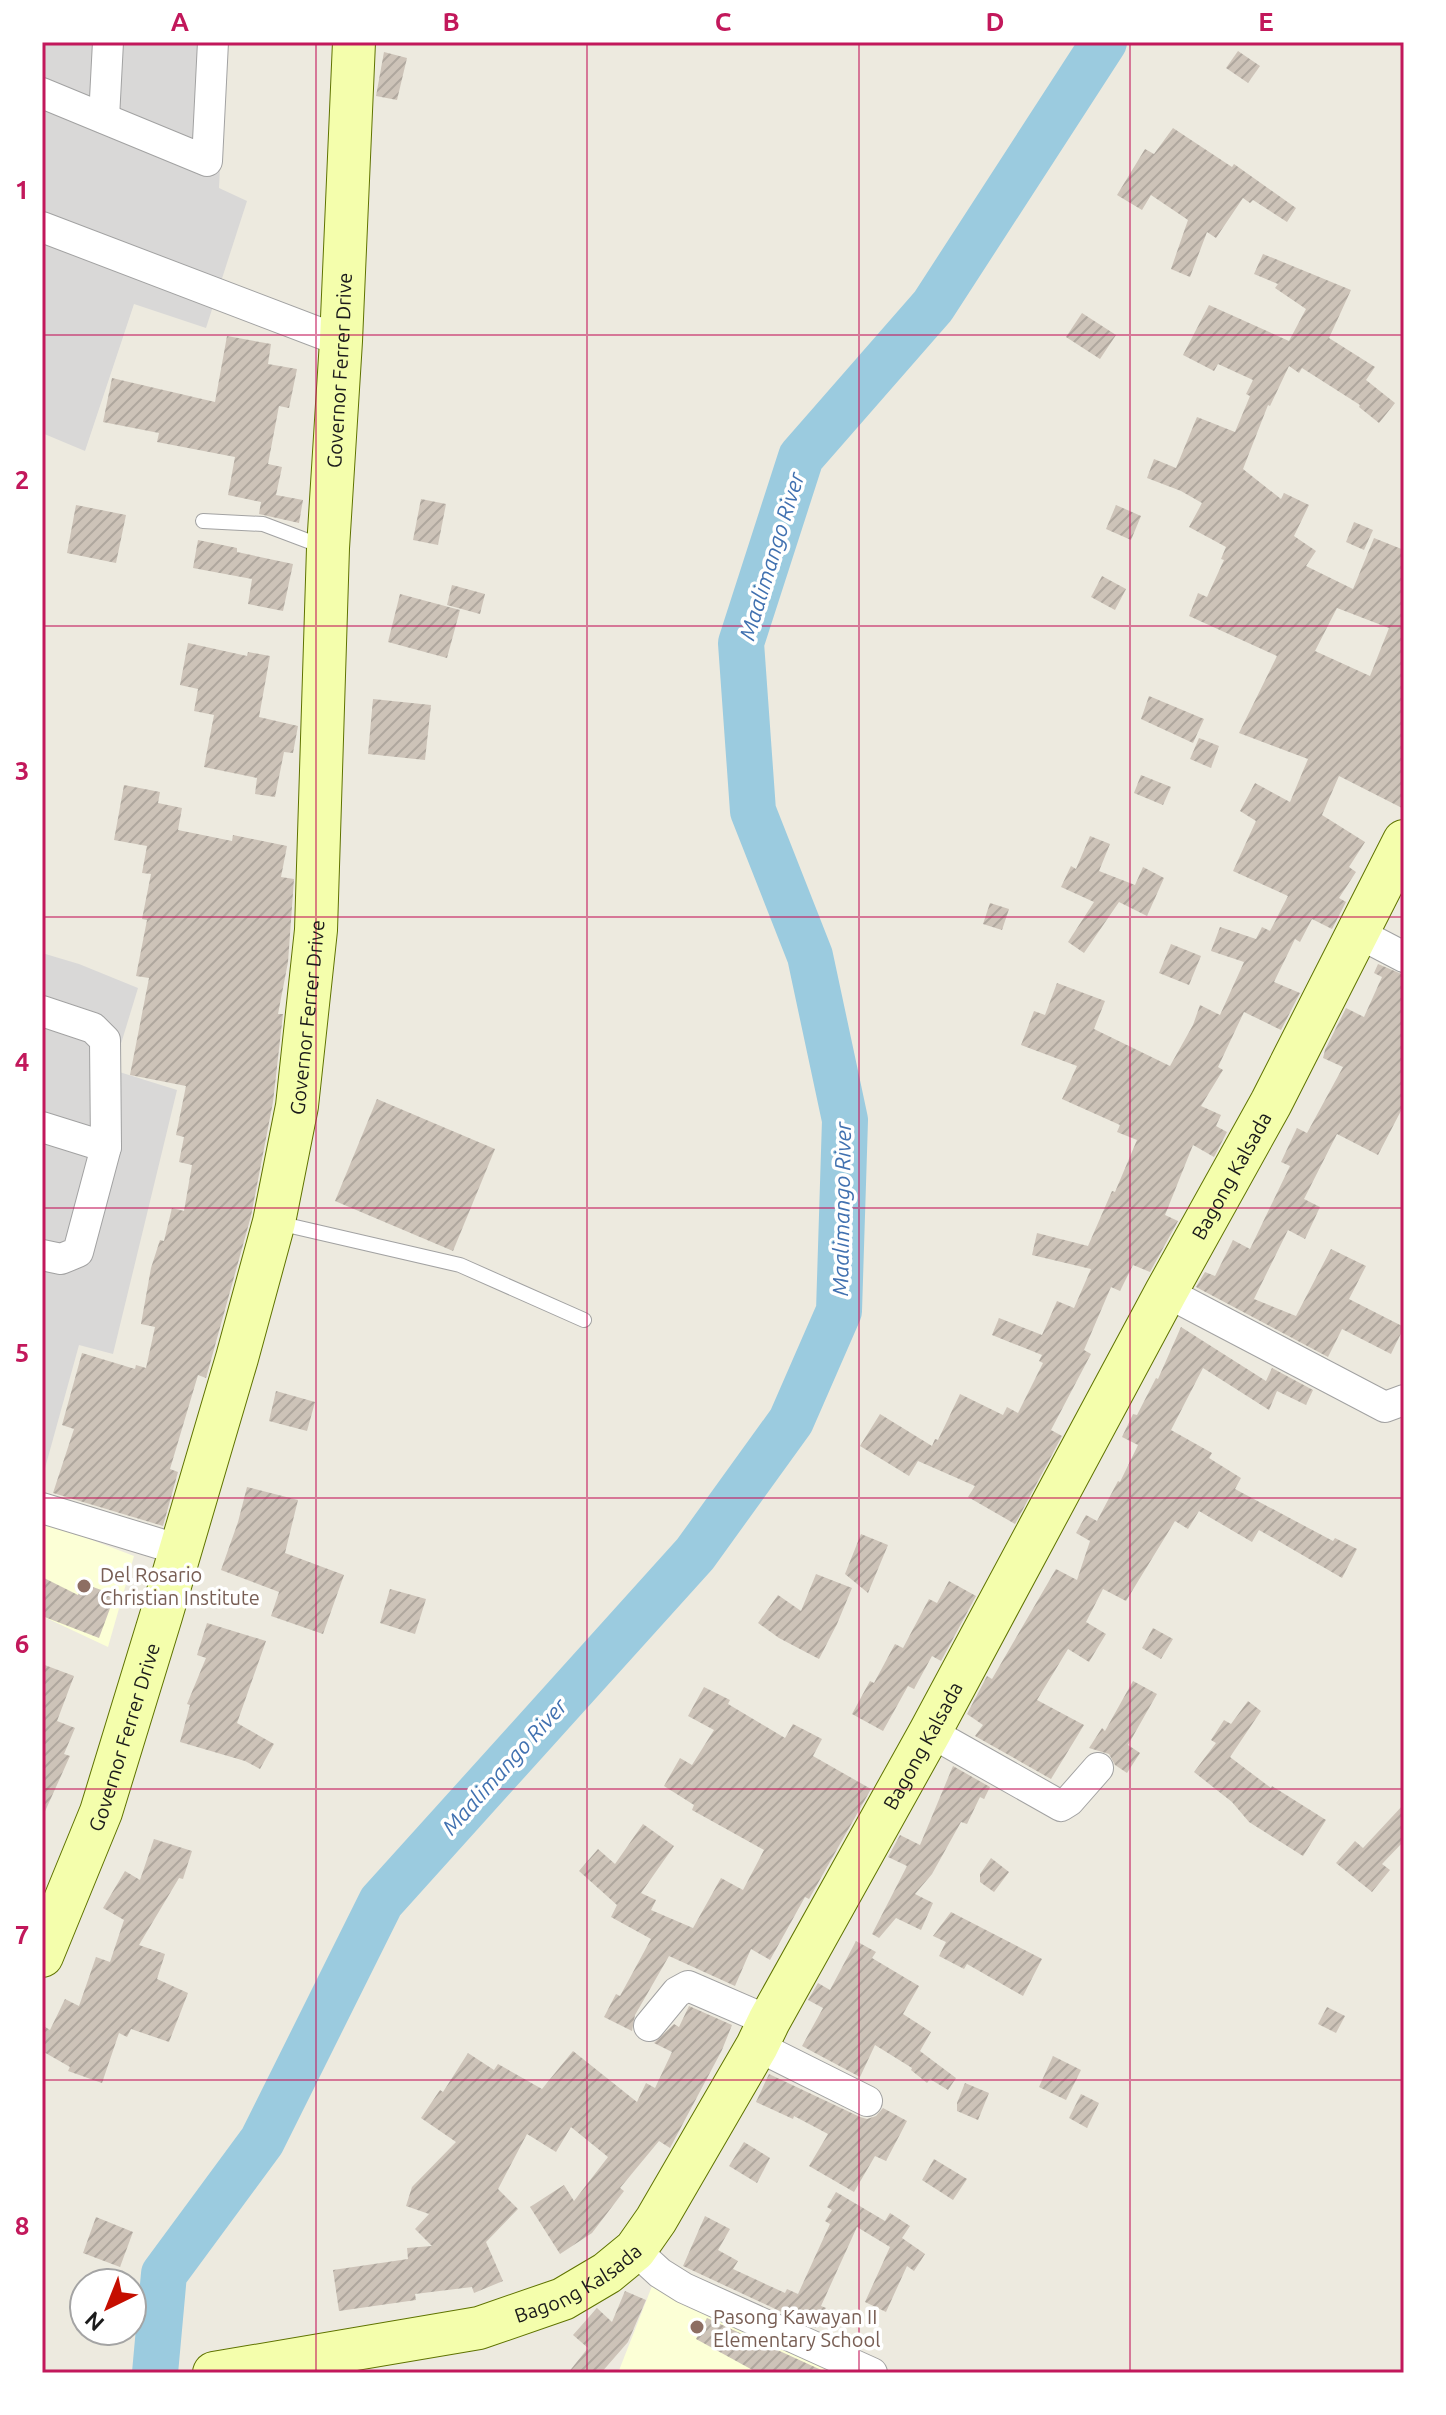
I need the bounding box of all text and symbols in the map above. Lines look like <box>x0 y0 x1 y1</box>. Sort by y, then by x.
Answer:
text: A <box>171 7 190 36</box>
text: B <box>442 7 460 36</box>
text: C <box>715 7 732 36</box>
text: D <box>986 7 1004 36</box>
text: E <box>1258 7 1274 36</box>
text: 1 <box>15 175 29 204</box>
street label: Governor Ferrer Drive <box>322 272 355 469</box>
text: 2 <box>15 465 29 494</box>
water label: Maalimango River <box>734 468 809 643</box>
text: 3 <box>15 756 29 785</box>
street label: Governor Ferrer Drive <box>284 919 328 1117</box>
text: 4 <box>15 1047 29 1076</box>
street label: Bagong Kalsada <box>1186 1108 1275 1243</box>
water label: Maalimango River <box>827 1121 855 1296</box>
text: 5 <box>15 1338 29 1367</box>
place label: Del Rosario Christian Institute <box>100 1563 260 1609</box>
marker: Del Rosario Christian Institute <box>75 1577 93 1595</box>
text: 6 <box>15 1629 29 1658</box>
street label: Governor Ferrer Drive <box>83 1640 164 1834</box>
street label: Bagong Kalsada <box>878 1677 967 1813</box>
water label: Maalimango River <box>436 1692 572 1839</box>
text: 7 <box>15 1920 29 1949</box>
text: 8 <box>15 2211 29 2240</box>
street label: Bagong Kalsada <box>511 2238 646 2326</box>
north arrow <box>68 2267 148 2347</box>
place label: Pasong Kawayan II Elementary School <box>713 2305 880 2351</box>
text: N <box>79 2307 109 2337</box>
marker: Pasong Kawayan II Elementary School <box>688 2318 706 2336</box>

